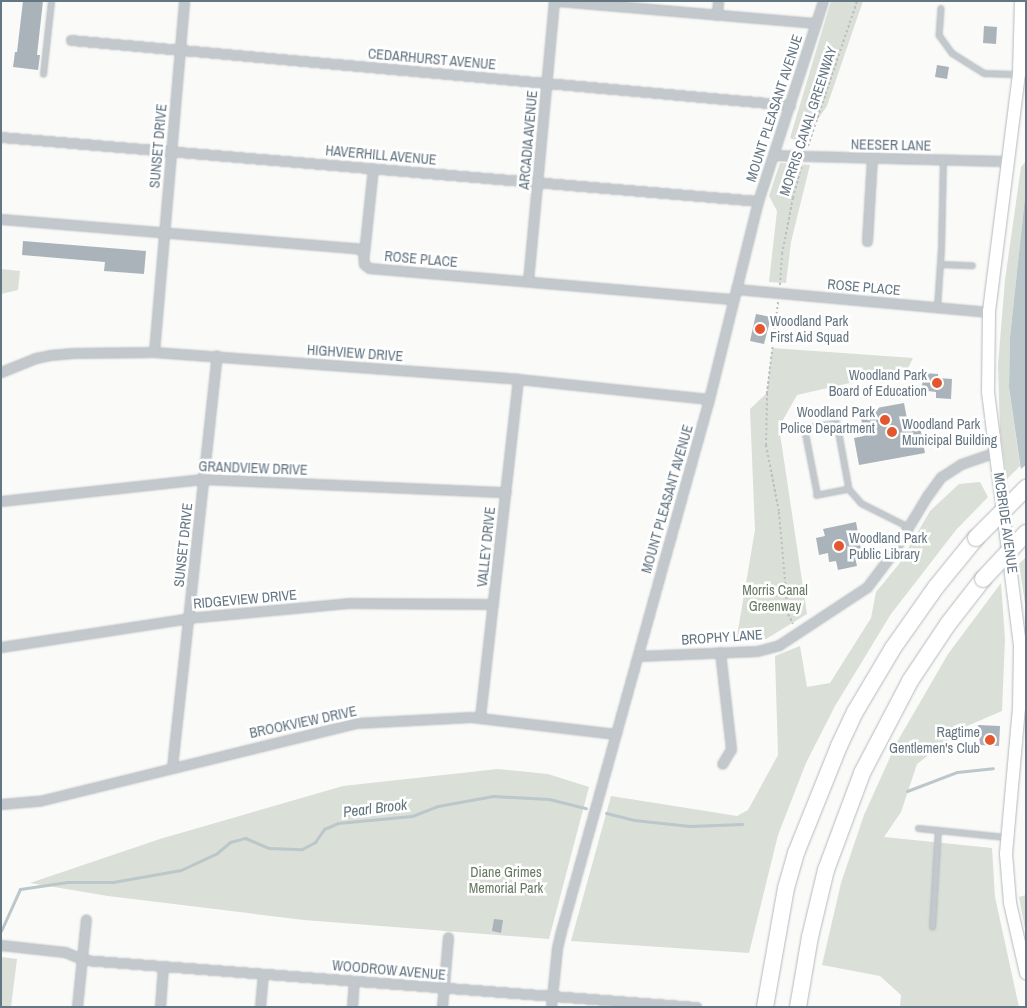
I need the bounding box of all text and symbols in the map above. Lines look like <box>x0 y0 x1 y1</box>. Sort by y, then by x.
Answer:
street label: MOUNT PLEASANT AVENUE <box>742 32 806 184</box>
street label: MORRIS CANAL GREENWAY <box>776 44 840 198</box>
street label: CEDARHURST AVENUE <box>367 45 497 73</box>
street label: ARCADIA AVENUE <box>515 89 541 191</box>
street label: SUNSET DRIVE <box>146 103 170 189</box>
street label: NEESER LANE <box>851 136 931 154</box>
street label: HAVERHILL AVENUE <box>324 142 438 168</box>
street label: ROSE PLACE <box>384 247 458 271</box>
street label: ROSE PLACE <box>827 275 901 299</box>
place label: Woodland Park First Aid Squad <box>770 313 850 346</box>
marker: Woodland Park First Aid Squad <box>754 323 766 335</box>
street label: HIGHVIEW DRIVE <box>306 341 404 365</box>
place label: Woodland Park Board of Education <box>829 367 927 400</box>
marker: Woodland Park Board of Education <box>931 377 943 389</box>
place label: Woodland Park Police Department <box>780 404 875 437</box>
marker: Woodland Park Police Department <box>879 414 891 426</box>
place label: Woodland Park Municipal Building <box>902 416 997 448</box>
street label: MOUNT PLEASANT AVENUE <box>638 422 696 576</box>
marker: Woodland Park Municipal Building <box>886 426 898 438</box>
street label: GRANDVIEW DRIVE <box>198 458 308 478</box>
street label: MCBRIDE AVENUE <box>991 471 1021 575</box>
street label: SUNSET DRIVE <box>170 502 196 588</box>
street label: VALLEY DRIVE <box>473 506 499 588</box>
place label: Woodland Park Public Library <box>849 530 927 562</box>
marker: Woodland Park Public Library <box>833 540 845 552</box>
park label: Morris Canal Greenway <box>742 582 808 614</box>
street label: RIDGEVIEW DRIVE <box>192 586 298 612</box>
street label: BROPHY LANE <box>681 626 763 648</box>
street label: BROOKVIEW DRIVE <box>248 702 358 742</box>
place label: Ragtime Gentlemen's Club <box>889 724 980 756</box>
marker: Ragtime Gentlemen's Club <box>984 734 996 746</box>
water label: Pearl Brook <box>342 795 408 821</box>
park label: Diane Grimes Memorial Park <box>469 864 543 896</box>
street label: WOODROW AVENUE <box>331 957 447 983</box>

